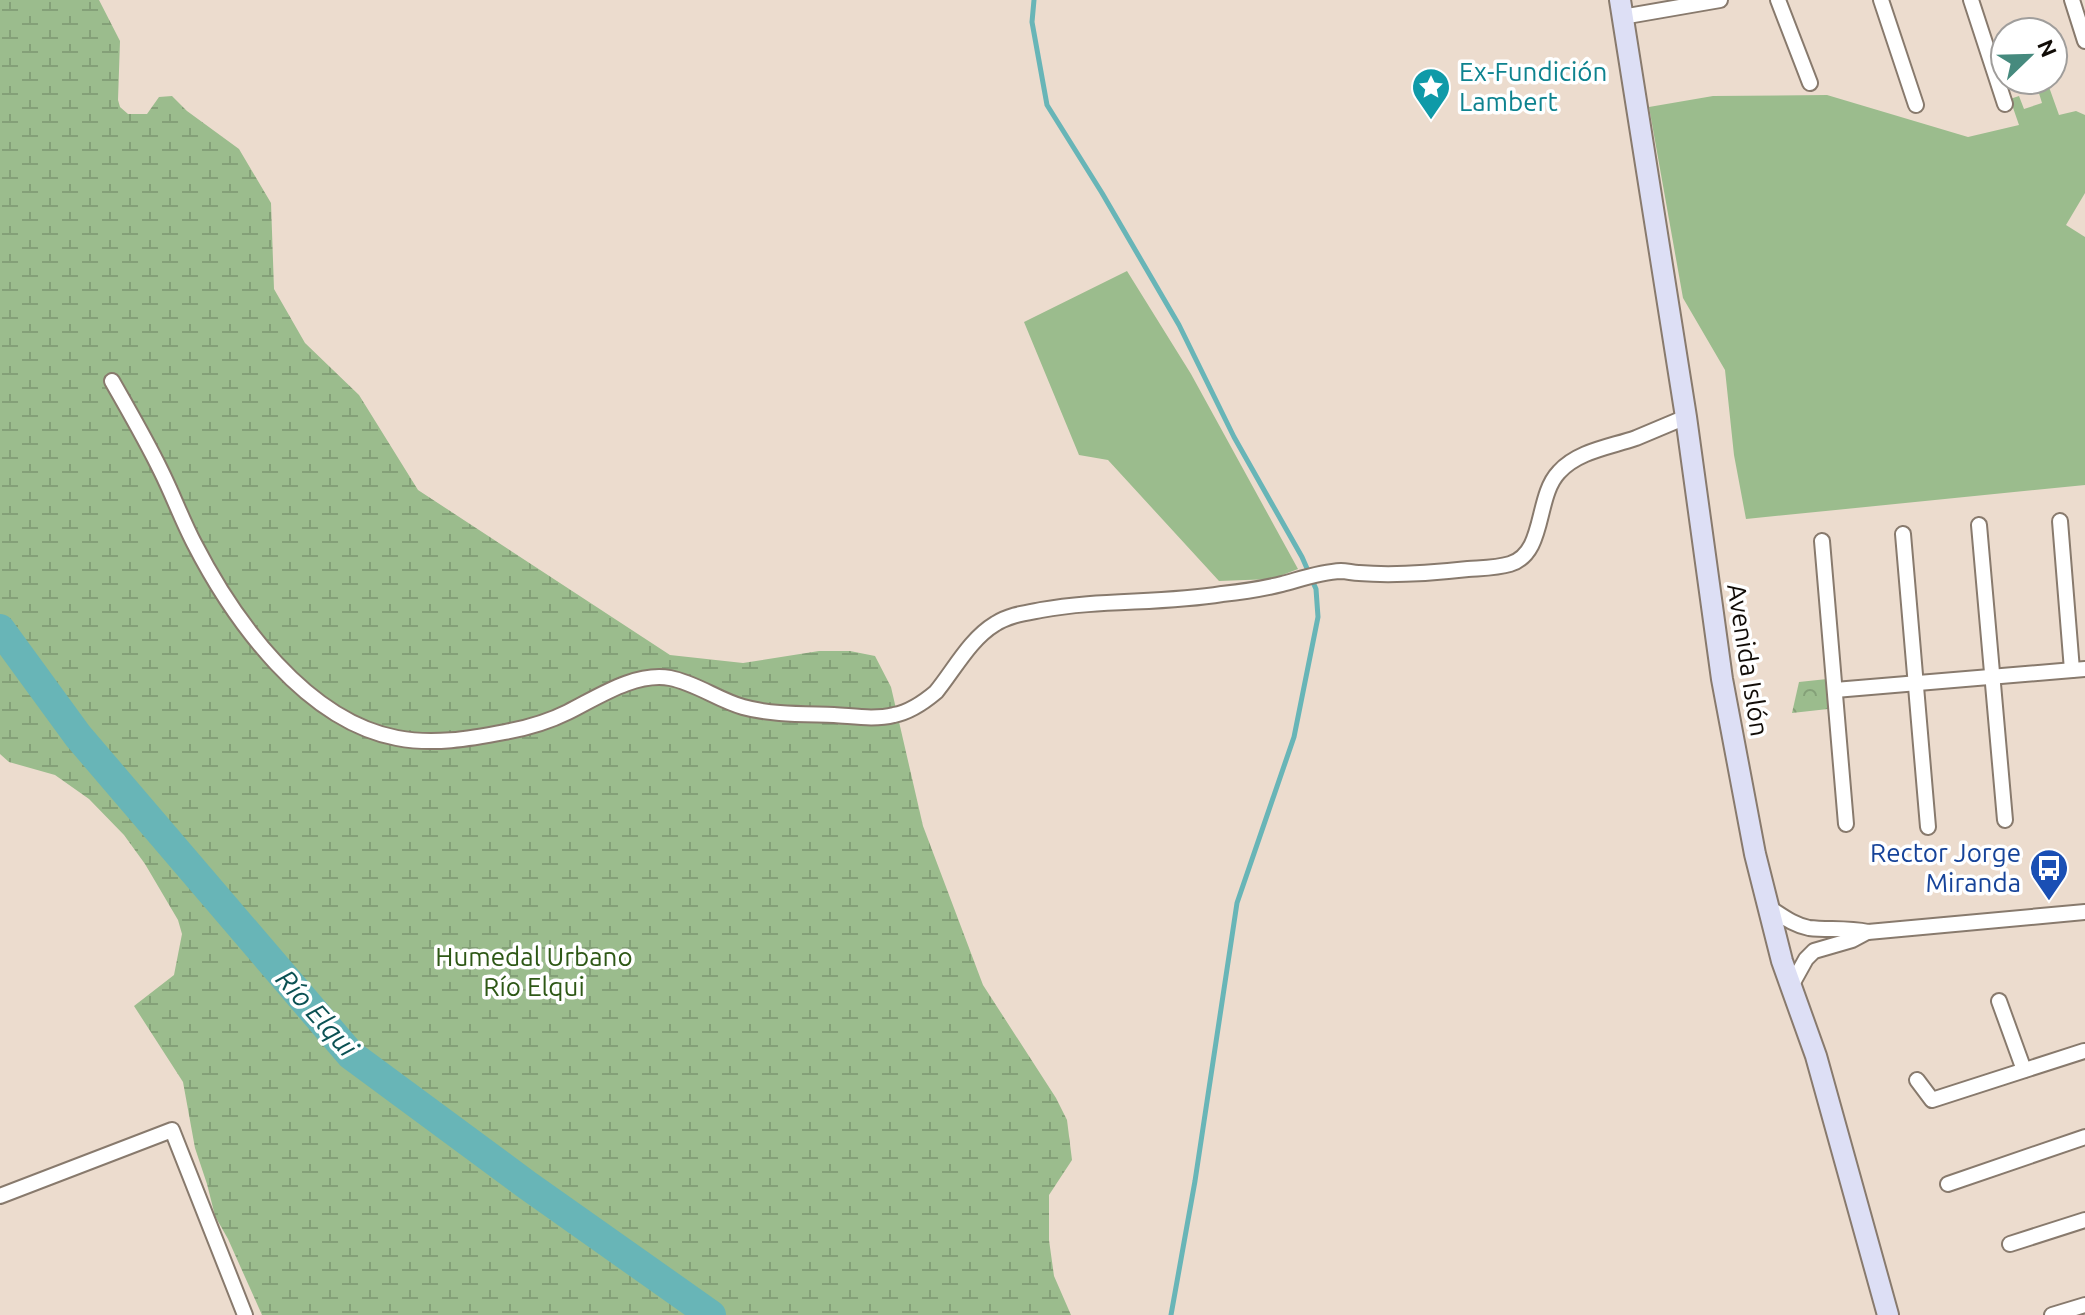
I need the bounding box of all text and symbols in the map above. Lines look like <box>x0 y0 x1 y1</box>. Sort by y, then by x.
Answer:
north arrow <box>1989 16 2069 96</box>
text: N <box>2033 36 2063 60</box>
place label: Ex-Fundición Lambert <box>1459 57 1607 116</box>
place icon: Ex-Fundición Lambert <box>1410 66 1452 121</box>
street label: Avenida Islón <box>1722 582 1775 738</box>
place label: Rector Jorge Miranda <box>1870 838 2021 897</box>
bus stop icon: Rector Jorge Miranda <box>2028 847 2070 902</box>
park label: Humedal Urbano Río Elqui <box>435 942 633 1001</box>
water label: Río Elqui <box>270 963 365 1063</box>

